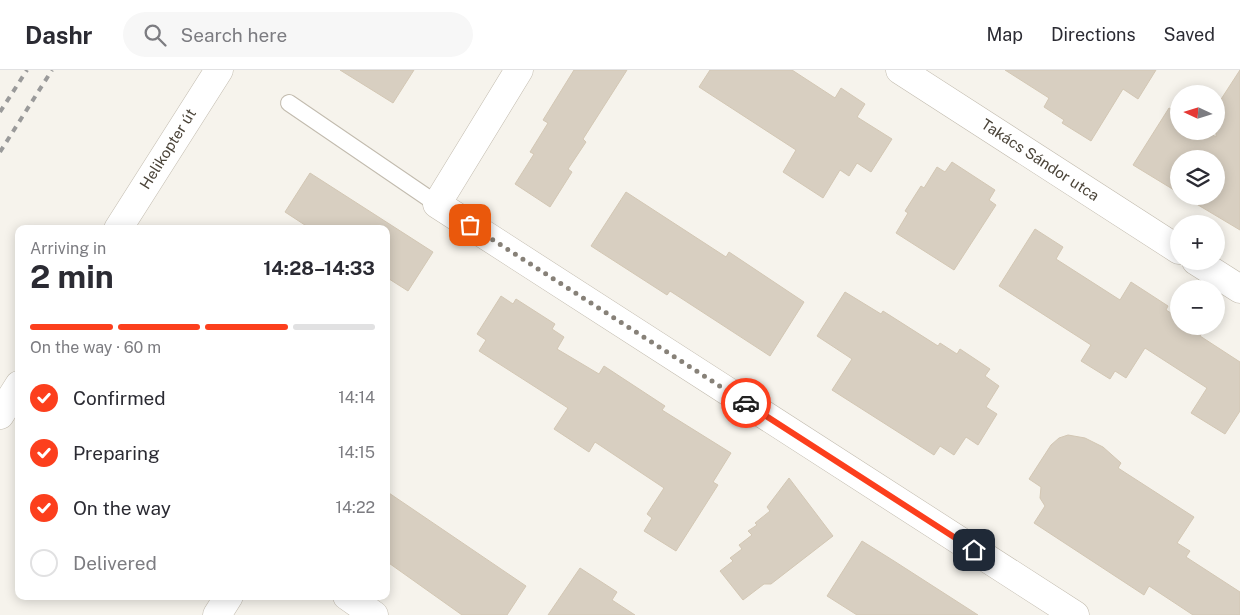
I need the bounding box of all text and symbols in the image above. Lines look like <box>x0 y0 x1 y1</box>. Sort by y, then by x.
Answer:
search box <box>123 12 473 57</box>
text: Dashr <box>25 21 93 49</box>
icon: search <box>141 21 169 49</box>
text: Search here <box>181 24 287 46</box>
text: Map <box>986 24 1023 45</box>
text: Directions <box>1051 24 1136 45</box>
text: Saved <box>1164 24 1215 45</box>
north arrow <box>1170 85 1225 140</box>
map controls <box>1170 85 1225 335</box>
street label: Helikopter út <box>136 105 199 192</box>
street label: Takács Sándor utca <box>978 115 1102 204</box>
button: layers <box>1170 150 1225 205</box>
pin <box>449 204 491 246</box>
icon: bag <box>456 211 484 239</box>
button: + <box>1170 215 1225 270</box>
text: Arriving in <box>30 239 106 258</box>
text: 14:28–14:33 <box>263 257 375 279</box>
text: 2 min <box>30 258 114 295</box>
button: − <box>1170 280 1225 335</box>
text: On the way · 60 m <box>30 338 161 357</box>
courier <box>721 378 771 428</box>
icon: check <box>30 384 58 412</box>
text: Confirmed <box>73 387 166 409</box>
text: 14:14 <box>338 388 375 407</box>
icon: car <box>732 389 760 417</box>
icon: check <box>30 439 58 467</box>
text: Preparing <box>73 442 160 464</box>
text: 14:15 <box>338 443 375 462</box>
icon: check <box>30 494 58 522</box>
text: On the way <box>73 497 171 519</box>
text: 14:22 <box>335 498 375 517</box>
pin <box>953 529 995 571</box>
icon: home <box>960 536 988 564</box>
text: Delivered <box>73 552 157 574</box>

